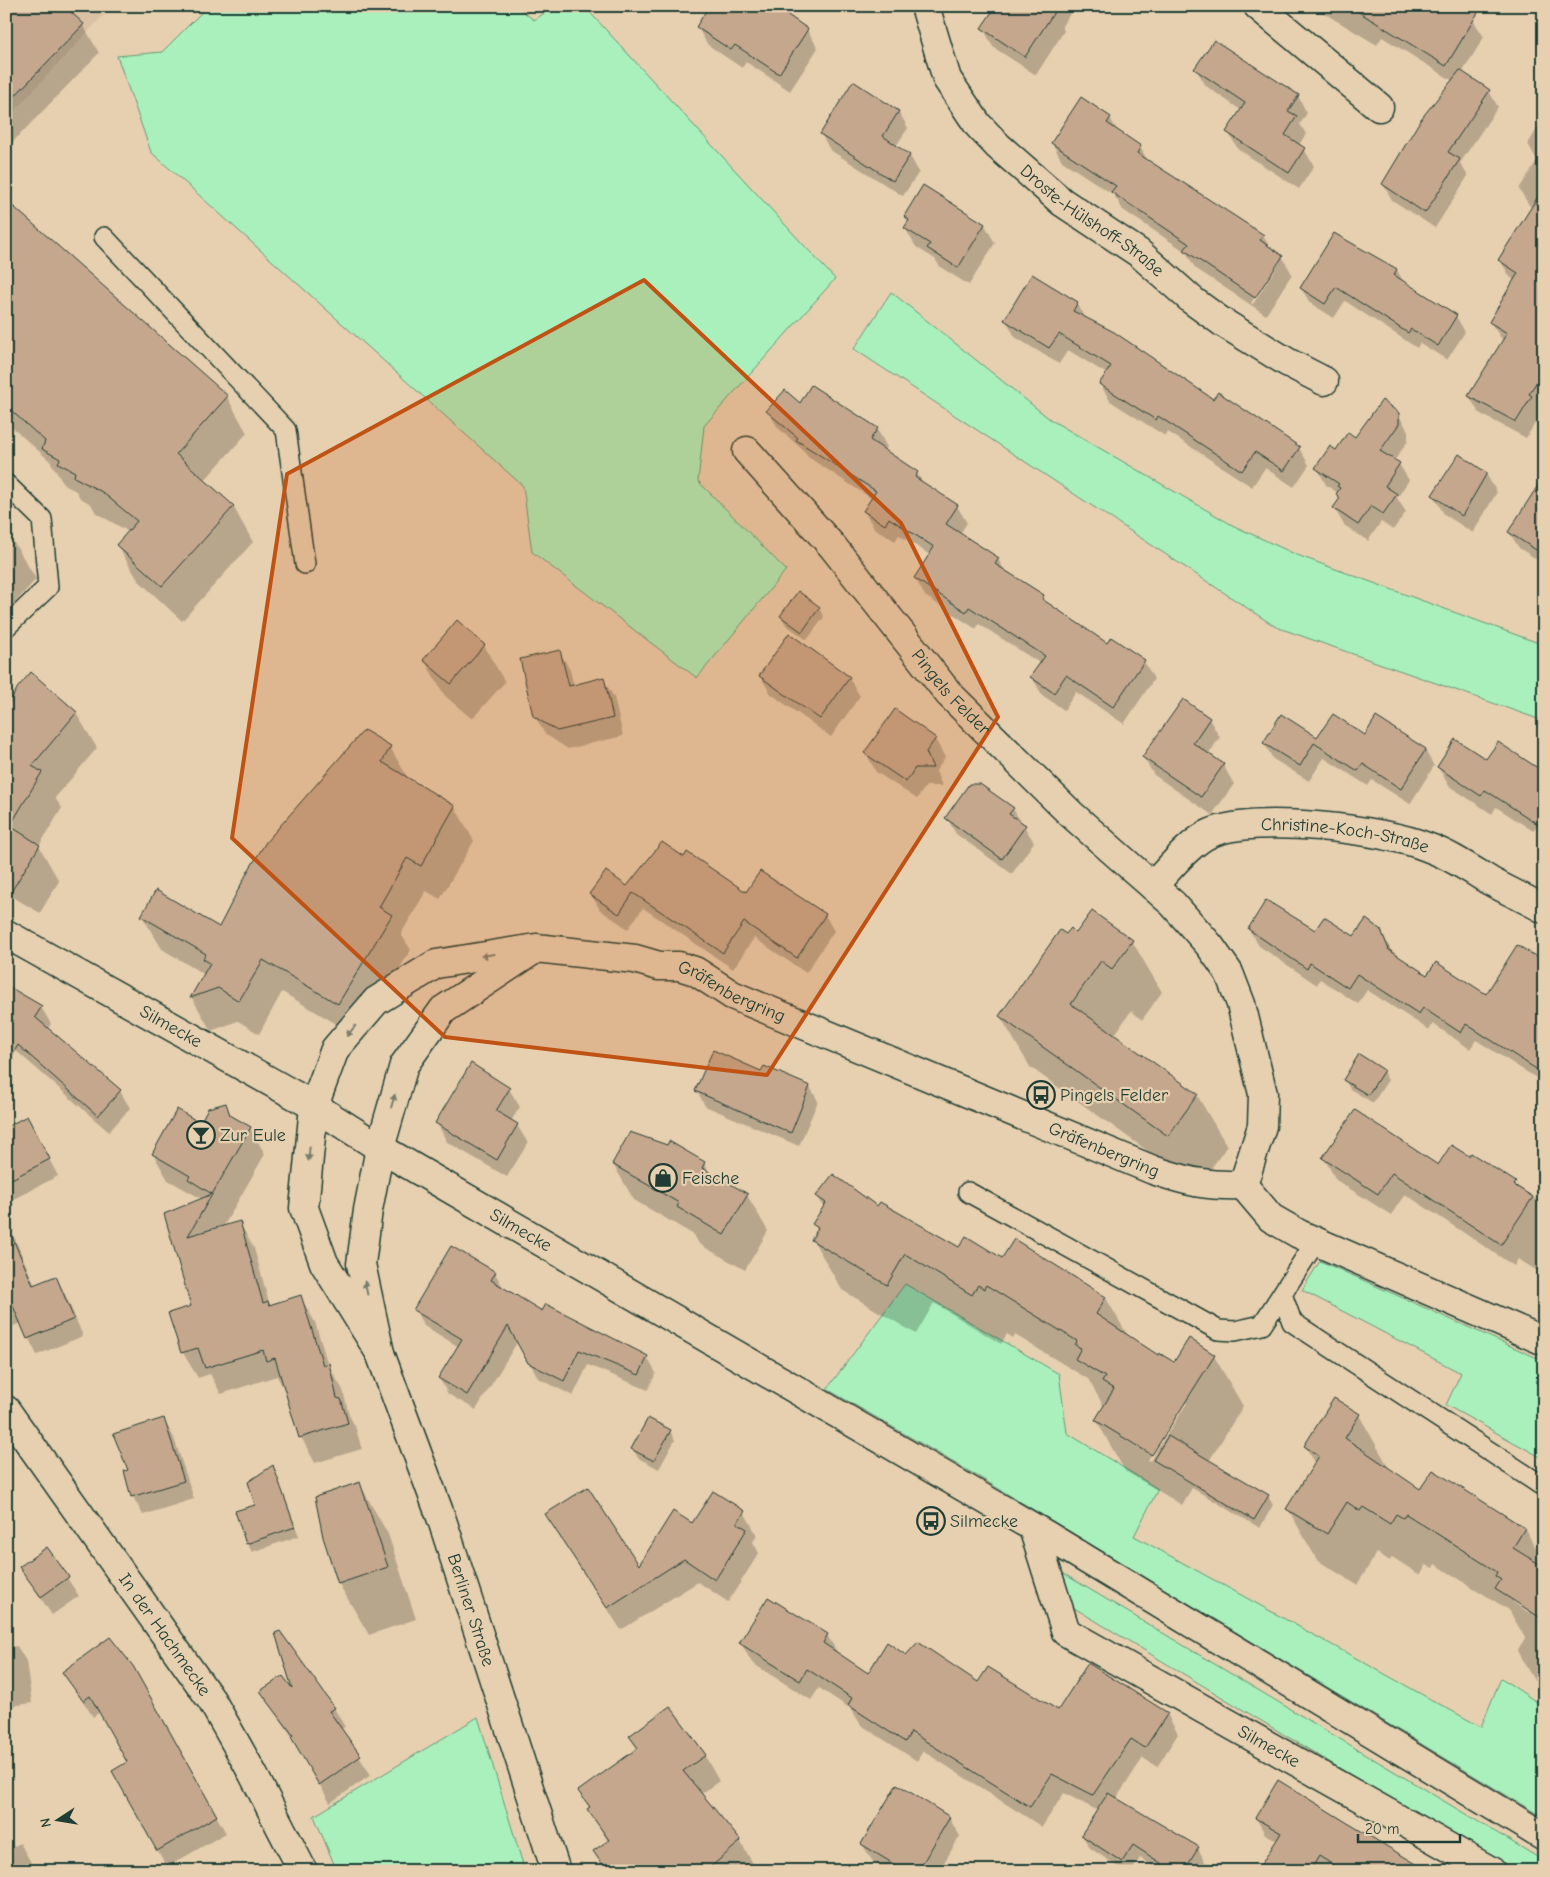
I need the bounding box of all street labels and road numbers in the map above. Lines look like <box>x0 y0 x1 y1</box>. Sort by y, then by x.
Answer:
street label: Droste-Hülshoff-Straße <box>1016 160 1168 281</box>
street label: Pingels Felder <box>907 645 995 740</box>
street label: Christine-Koch-Straße <box>1261 814 1432 858</box>
street label: Gräfenbergring <box>675 956 788 1027</box>
street label: Silmecke <box>136 1001 206 1052</box>
street label: Gräfenbergring <box>1045 1118 1162 1182</box>
street label: Silmecke <box>486 1204 555 1256</box>
street label: Berliner Straße <box>443 1551 499 1669</box>
street label: In der Hachmecke <box>114 1569 215 1700</box>
street label: Silmecke <box>1234 1721 1304 1772</box>

